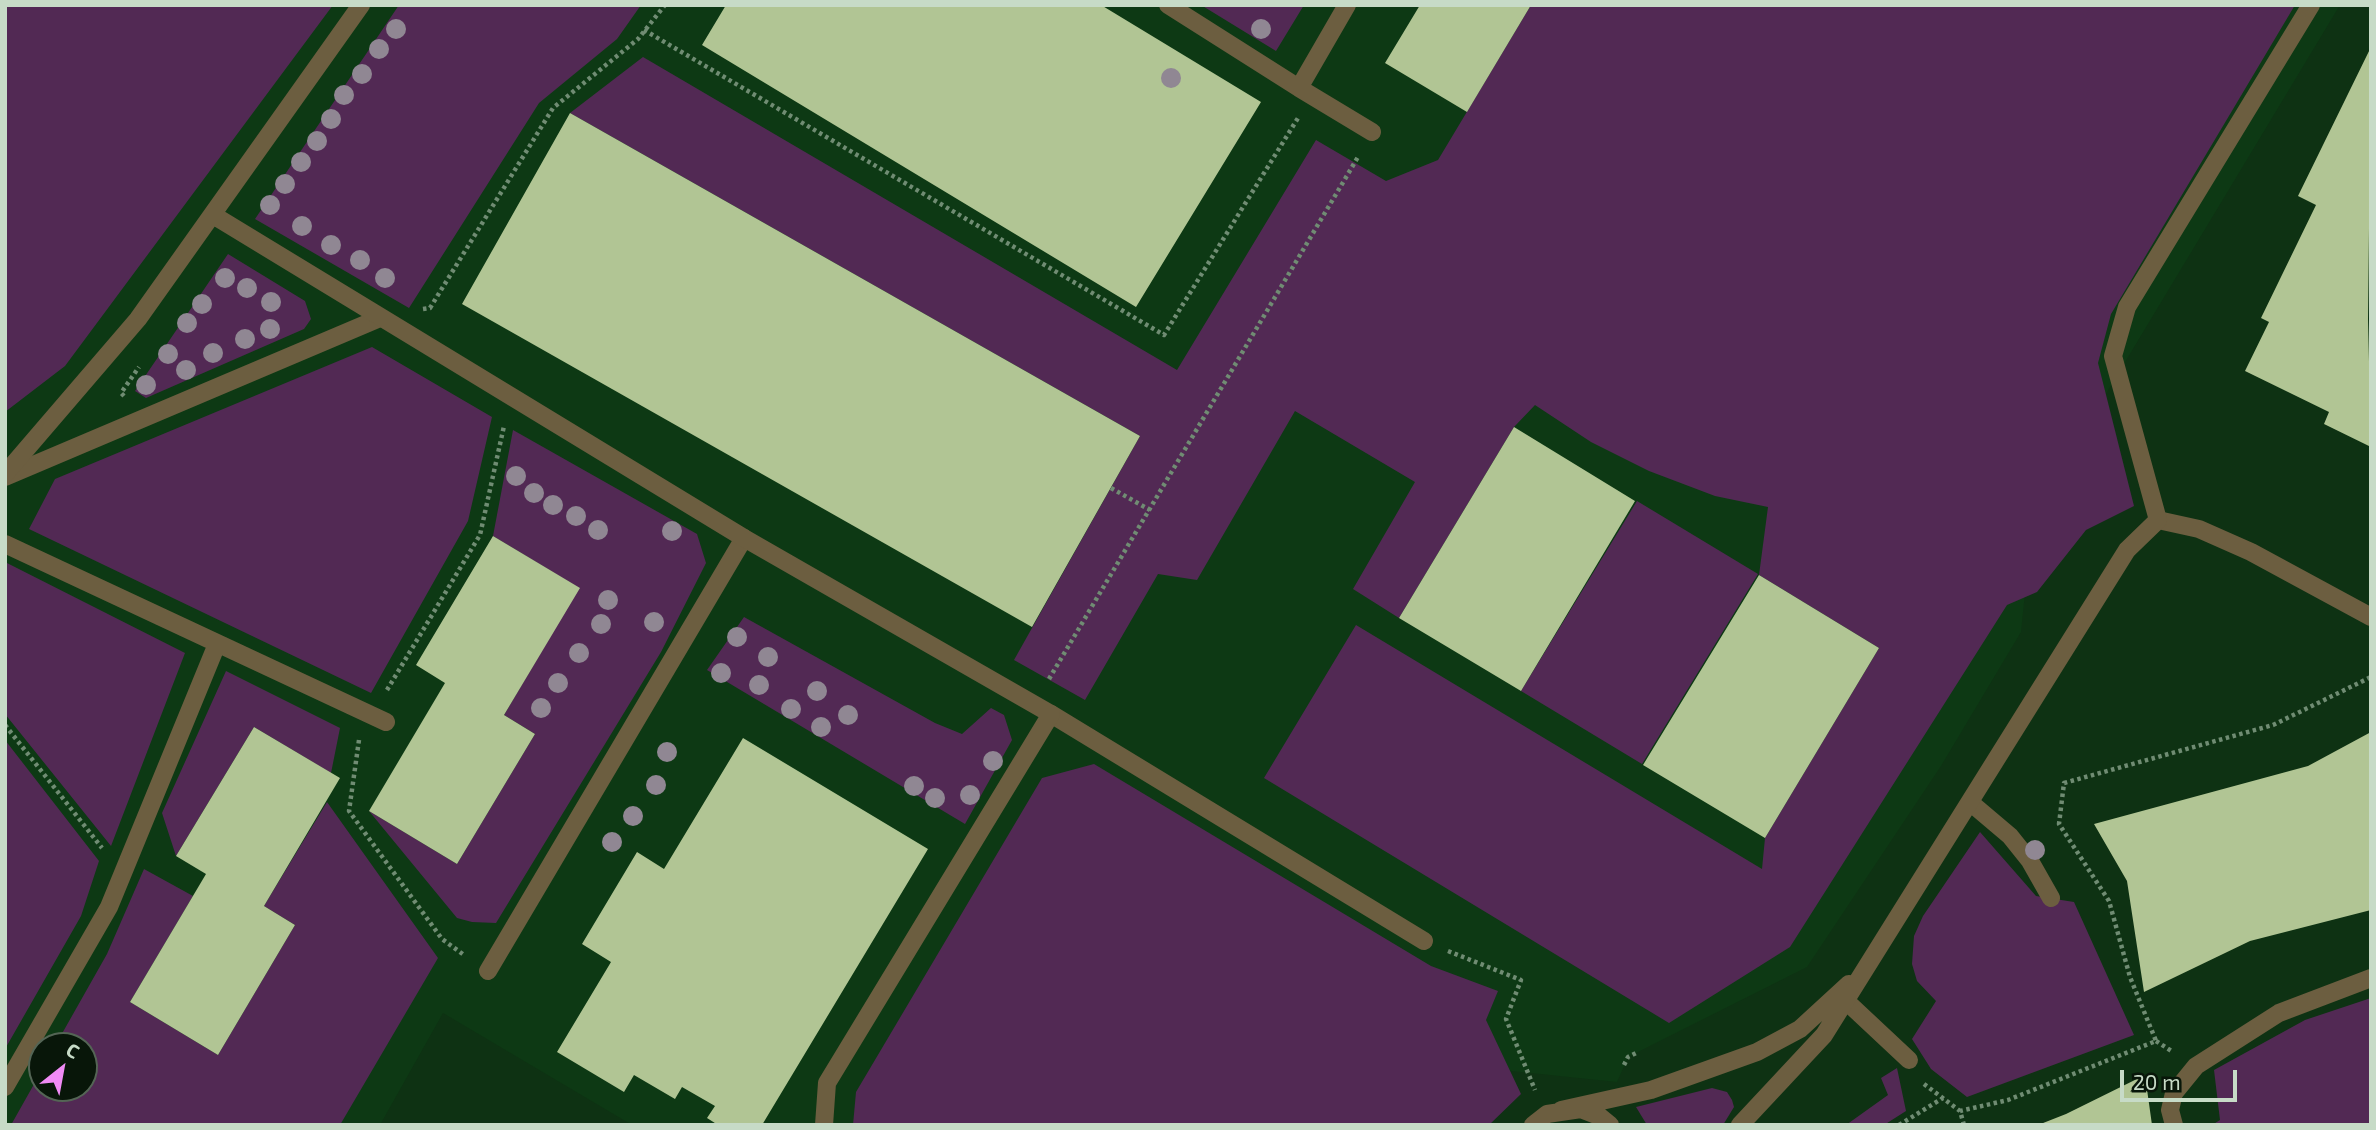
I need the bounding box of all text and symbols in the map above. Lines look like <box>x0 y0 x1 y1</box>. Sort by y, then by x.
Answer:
north arrow <box>28 1032 98 1102</box>
text: С <box>62 1038 84 1063</box>
scale bar <box>2124 1056 2241 1100</box>
text: 20 m <box>2133 1069 2181 1094</box>

